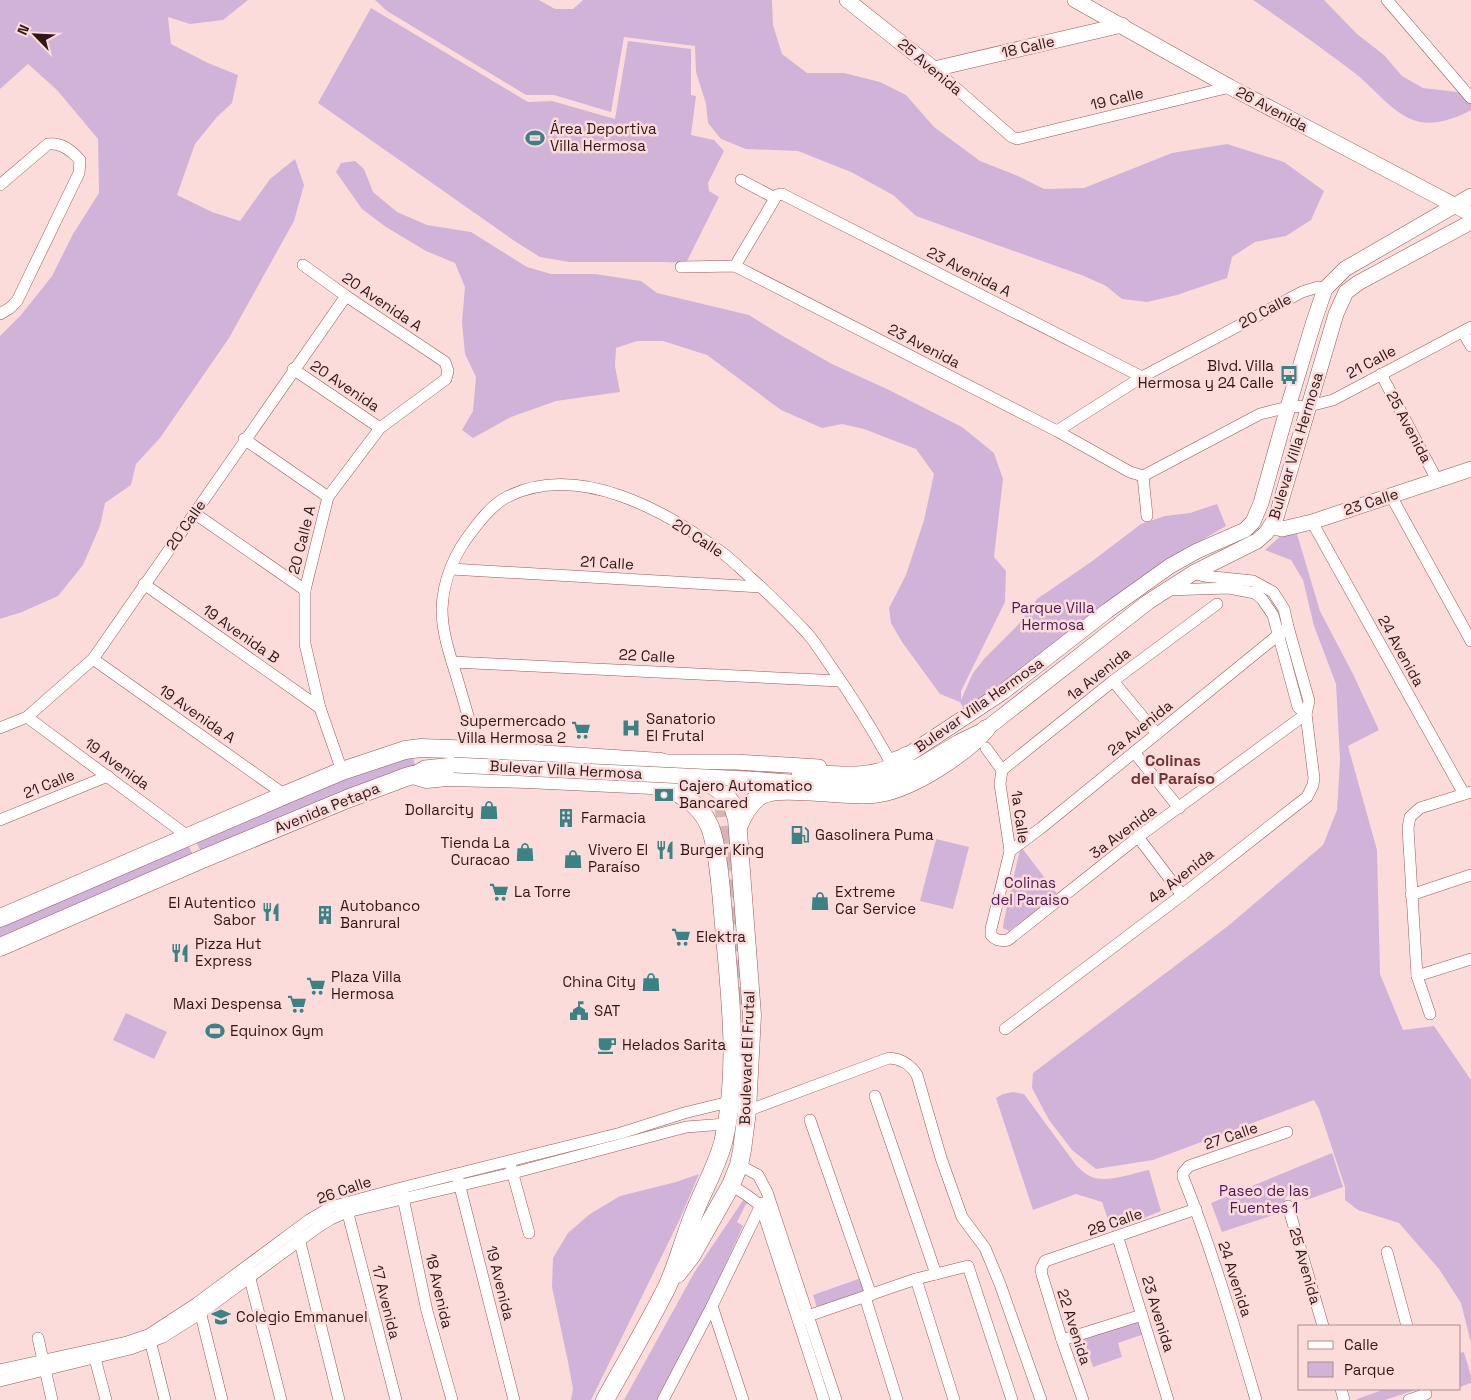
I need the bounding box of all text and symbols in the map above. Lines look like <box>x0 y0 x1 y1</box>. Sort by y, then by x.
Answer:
north arrow <box>10 10 60 60</box>
text: N <box>13 22 33 38</box>
street label: 18 Calle <box>999 31 1056 62</box>
street label: 25 Avenida <box>894 34 967 99</box>
street label: 26 Avenida <box>1233 82 1312 136</box>
street label: 19 Calle <box>1088 83 1145 114</box>
place label: Área Deportiva Villa Hermosa <box>550 119 657 155</box>
sports icon: Área Deportiva Villa Hermosa <box>524 127 546 149</box>
street label: 23 Avenida A <box>924 242 1015 301</box>
street label: 20 Avenida A <box>339 268 426 336</box>
street label: 20 Calle <box>1235 289 1294 332</box>
street label: 23 Avenida <box>885 319 964 372</box>
street label: 21 Calle <box>1343 341 1399 383</box>
street label: 20 Avenida <box>307 356 384 416</box>
place label: Blvd. Villa Hermosa y 24 Calle <box>1138 356 1274 392</box>
bus stop icon: Blvd. Villa Hermosa y 24 Calle <box>1278 364 1300 386</box>
street label: Bulevar Villa Hermosa <box>1264 370 1327 522</box>
street label: 25 Avenida <box>1383 388 1436 466</box>
street label: 23 Calle <box>1341 484 1401 519</box>
street label: 20 Calle <box>161 496 210 554</box>
street label: 20 Calle A <box>284 503 319 576</box>
street label: 20 Calle <box>669 514 727 561</box>
street label: 21 Calle <box>580 552 634 573</box>
park label: Parque Villa Hermosa <box>1011 598 1095 634</box>
street label: 19 Avenida B <box>199 600 284 667</box>
street label: 24 Avenida <box>1374 612 1429 690</box>
street label: 1a Avenida <box>1063 643 1135 704</box>
street label: 22 Calle <box>618 645 676 666</box>
street label: Bulevar Villa Hermosa <box>911 653 1047 756</box>
street label: 19 Avenida A <box>155 680 240 747</box>
street label: 2a Avenida <box>1103 695 1176 760</box>
place label: Sanatorio El Frutal <box>646 709 716 745</box>
place label: Supermercado Villa Hermosa 2 <box>457 711 566 747</box>
hospital icon: Sanatorio El Frutal <box>620 717 642 739</box>
supermarket icon: Supermercado Villa Hermosa 2 <box>570 719 592 741</box>
street label: 19 Avenida <box>81 734 154 794</box>
district label: Colinas del Paraíso <box>1131 750 1215 789</box>
street label: Bulevar Villa Hermosa <box>489 756 643 783</box>
street label: 21 Calle <box>20 765 77 802</box>
place label: Cajero Automatico Bancared <box>679 776 813 812</box>
street label: Avenida Petapa <box>271 778 383 837</box>
bank icon: Cajero Automatico Bancared <box>653 784 675 806</box>
street label: 1a Calle <box>1007 789 1034 845</box>
shop icon: Dollarcity <box>478 799 500 821</box>
place label: Dollarcity <box>405 800 474 819</box>
street label: 3a Avenida <box>1086 800 1160 863</box>
building icon: Farmacia <box>555 807 577 829</box>
place label: Farmacia <box>581 808 646 827</box>
fuel station icon: Gasolinera Puma <box>789 824 811 846</box>
place label: Gasolinera Puma <box>815 825 934 844</box>
place label: Tienda La Curacao <box>441 833 510 869</box>
restaurant icon: Burger King <box>654 839 676 861</box>
place label: Vivero El Paraíso <box>588 840 648 876</box>
place label: Burger King <box>680 840 764 859</box>
shop icon: Tienda La Curacao <box>514 841 536 863</box>
street label: 4a Avenida <box>1144 844 1218 907</box>
shop icon: Vivero El Paraíso <box>562 848 584 870</box>
park label: Colinas del Paraiso <box>991 873 1069 909</box>
supermarket icon: La Torre <box>488 881 510 903</box>
place label: La Torre <box>514 882 571 901</box>
place label: Extreme Car Service <box>835 882 916 918</box>
shop icon: Extreme Car Service <box>809 890 831 912</box>
place label: El Autentico Sabor <box>168 893 256 929</box>
place label: Autobanco Banrural <box>340 896 420 932</box>
restaurant icon: El Autentico Sabor <box>260 901 282 923</box>
building icon: Autobanco Banrural <box>314 904 336 926</box>
supermarket icon: Elektra <box>670 926 692 948</box>
place label: Elektra <box>696 927 746 946</box>
place label: Pizza Hut Express <box>195 934 262 970</box>
restaurant icon: Pizza Hut Express <box>169 942 191 964</box>
place label: Plaza Villa Hermosa <box>331 967 402 1003</box>
shop icon: China City <box>640 971 662 993</box>
place label: China City <box>562 972 636 991</box>
supermarket icon: Plaza Villa Hermosa <box>305 975 327 997</box>
street label: Boulevard El Frutal <box>735 991 758 1125</box>
supermarket icon: Maxi Despensa <box>286 993 308 1015</box>
place label: Maxi Despensa <box>173 994 282 1013</box>
public building icon: SAT <box>568 1000 590 1022</box>
place label: SAT <box>594 1001 620 1020</box>
sports icon: Equinox Gym <box>204 1020 226 1042</box>
place label: Equinox Gym <box>230 1021 324 1040</box>
cafe icon: Helados Sarita <box>596 1034 618 1056</box>
place label: Helados Sarita <box>622 1035 727 1054</box>
street label: 27 Calle <box>1201 1117 1260 1154</box>
street label: 26 Calle <box>314 1171 374 1208</box>
park label: Paseo de las Fuentes 1 <box>1219 1181 1309 1217</box>
street label: 28 Calle <box>1085 1203 1145 1240</box>
street label: 25 Avenida <box>1286 1225 1326 1307</box>
street label: 24 Avenida <box>1214 1239 1257 1320</box>
street label: 19 Avenida <box>482 1244 519 1322</box>
street label: 18 Avenida <box>422 1252 457 1331</box>
street label: 17 Avenida <box>368 1263 405 1341</box>
street label: 23 Avenida <box>1138 1273 1179 1355</box>
street label: 22 Avenida <box>1053 1286 1096 1368</box>
school or university icon: Colegio Emmanuel <box>210 1306 232 1328</box>
place label: Colegio Emmanuel <box>236 1307 368 1326</box>
legend <box>1298 1325 1461 1390</box>
text: Calle <box>1344 1335 1379 1354</box>
text: Parque <box>1344 1360 1395 1379</box>

